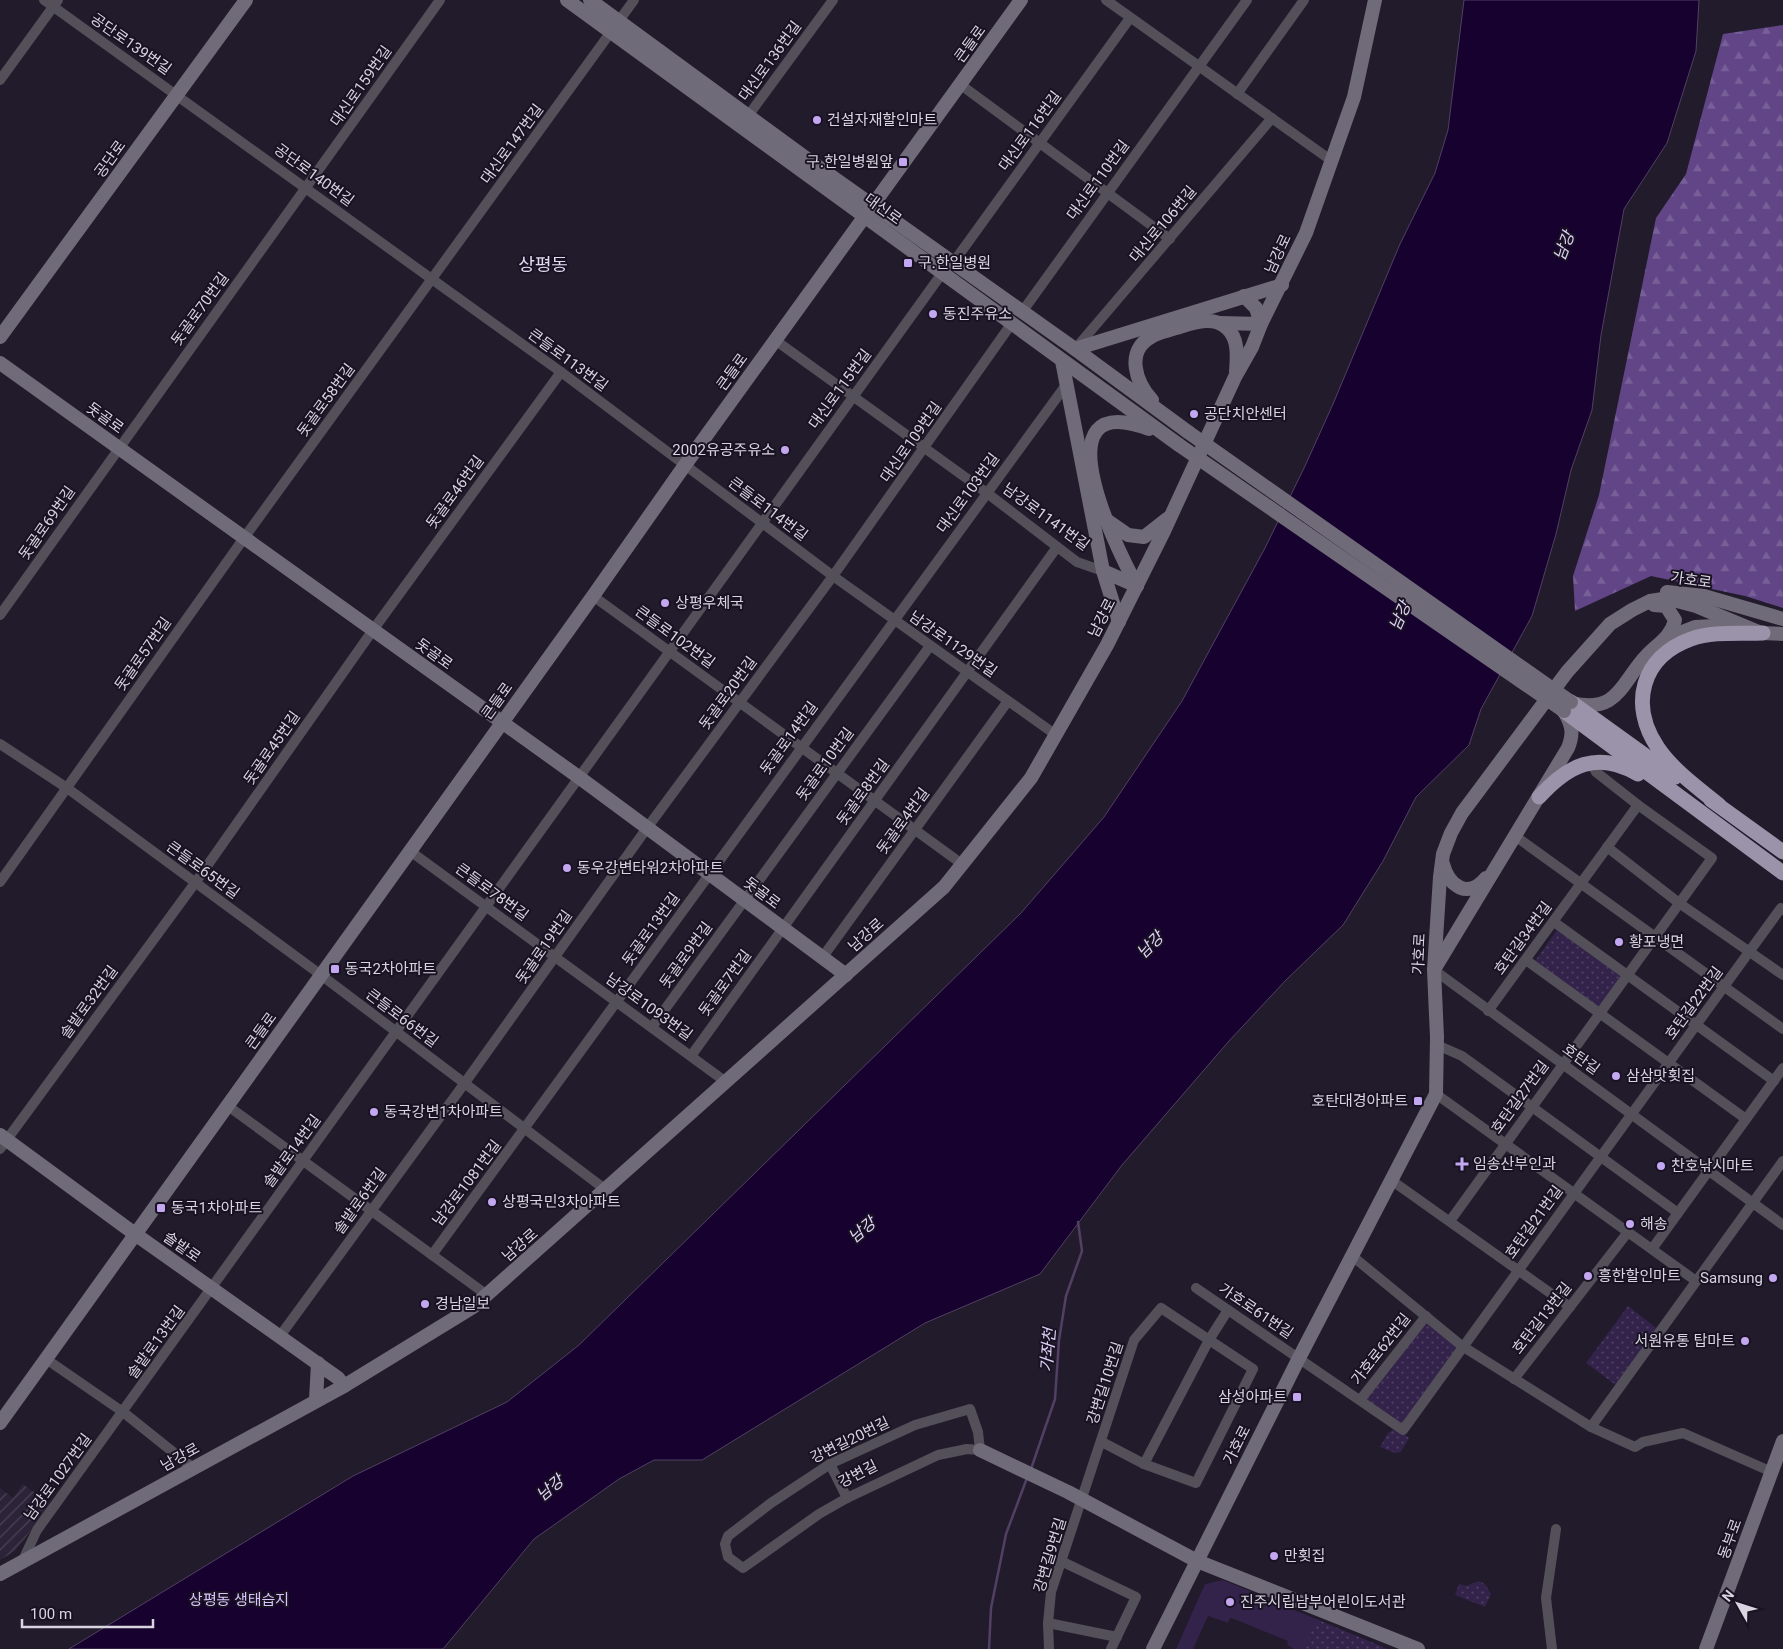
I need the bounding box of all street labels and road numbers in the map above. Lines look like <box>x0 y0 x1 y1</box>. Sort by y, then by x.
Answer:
street label: 공단로139번길 <box>87 10 175 78</box>
street label: 대신로136번길 <box>735 18 805 104</box>
street label: 큰들로 <box>951 22 989 66</box>
street label: 대신로159번길 <box>327 42 395 130</box>
street label: 대신로116번길 <box>995 88 1065 174</box>
street label: 대신로147번길 <box>477 101 547 187</box>
street label: 공단로 <box>91 137 129 181</box>
street label: 대신로110번길 <box>1063 137 1133 223</box>
street label: 공단로140번길 <box>271 140 357 210</box>
street label: 대신로106번길 <box>1126 182 1200 266</box>
street label: 대신로 <box>861 190 905 228</box>
street label: 남강로 <box>1261 231 1295 277</box>
street label: 돗골로70번길 <box>167 269 233 349</box>
street label: 큰들로113번길 <box>525 325 611 395</box>
street label: 대신로115번길 <box>805 346 875 432</box>
street label: 큰들로 <box>713 350 751 394</box>
street label: 돗골로58번길 <box>293 360 359 440</box>
street label: 대신로109번길 <box>877 398 945 486</box>
street label: 돗골로 <box>83 399 127 437</box>
street label: 대신로103번길 <box>933 450 1003 536</box>
street label: 돗골로46번길 <box>422 452 488 532</box>
street label: 큰들로114번길 <box>725 473 811 545</box>
street label: 남강로1141번길 <box>999 480 1093 554</box>
street label: 돗골로69번길 <box>15 483 79 563</box>
street label: 가호로 <box>1669 568 1713 592</box>
street label: 남강로 <box>1085 595 1119 641</box>
street label: 큰들로102번길 <box>632 602 718 672</box>
street label: 남강로1129번길 <box>906 607 1000 681</box>
street label: 돗골로57번길 <box>111 614 175 694</box>
street label: 돗골로 <box>412 635 456 673</box>
street label: 돗골로20번길 <box>695 653 761 733</box>
street label: 큰들로 <box>478 679 516 723</box>
street label: 돗골로14번길 <box>756 698 822 778</box>
street label: 돗골로45번길 <box>240 708 304 788</box>
street label: 돗골로10번길 <box>792 724 858 804</box>
street label: 돗골로8번길 <box>833 755 893 829</box>
street label: 돗골로4번길 <box>873 784 933 858</box>
street label: 큰들로65번길 <box>163 837 243 903</box>
street label: 큰들로78번길 <box>452 859 532 925</box>
street label: 돗골로 <box>740 873 784 913</box>
street label: 돗골로13번길 <box>618 889 684 969</box>
street label: 호탄길34번길 <box>1490 898 1556 978</box>
street label: 돗골로19번길 <box>512 907 576 987</box>
street label: 남강로 <box>845 914 887 956</box>
street label: 돗골로9번길 <box>656 918 716 992</box>
street label: 가호로 <box>1409 933 1429 975</box>
street label: 돗골로7번길 <box>695 946 755 1020</box>
street label: 솔밭로32번길 <box>56 962 122 1042</box>
street label: 호탄길22번길 <box>1661 963 1727 1043</box>
street label: 남강로1093번길 <box>602 970 696 1044</box>
street label: 큰들로66번길 <box>362 985 442 1051</box>
street label: 큰들로 <box>242 1009 280 1053</box>
street label: 호탄길 <box>1559 1040 1603 1078</box>
street label: 호탄길27번길 <box>1487 1057 1553 1137</box>
street label: 솔밭로14번길 <box>259 1111 325 1191</box>
street label: 남강로1081번길 <box>429 1137 505 1229</box>
street label: 솔밭로6번길 <box>330 1164 390 1238</box>
street label: 호탄길21번길 <box>1501 1182 1567 1262</box>
street label: 남강로 <box>498 1225 542 1265</box>
street label: 솔밭로 <box>160 1228 204 1266</box>
street label: 호탄길13번길 <box>1508 1279 1576 1357</box>
street label: 가호로61번길 <box>1215 1280 1297 1342</box>
street label: 솔밭로13번길 <box>123 1302 189 1382</box>
street label: 가호로62번길 <box>1347 1310 1415 1388</box>
street label: 강변길10번길 <box>1083 1339 1127 1427</box>
street label: 강변길20번길 <box>807 1413 893 1467</box>
street label: 가호로 <box>1220 1422 1254 1468</box>
street label: 남강로1027번길 <box>21 1430 95 1524</box>
street label: 남강로 <box>158 1439 202 1475</box>
street label: 강변길 <box>835 1457 881 1491</box>
street label: 강변길9번길 <box>1030 1515 1070 1595</box>
street label: 동부로 <box>1714 1516 1746 1562</box>

